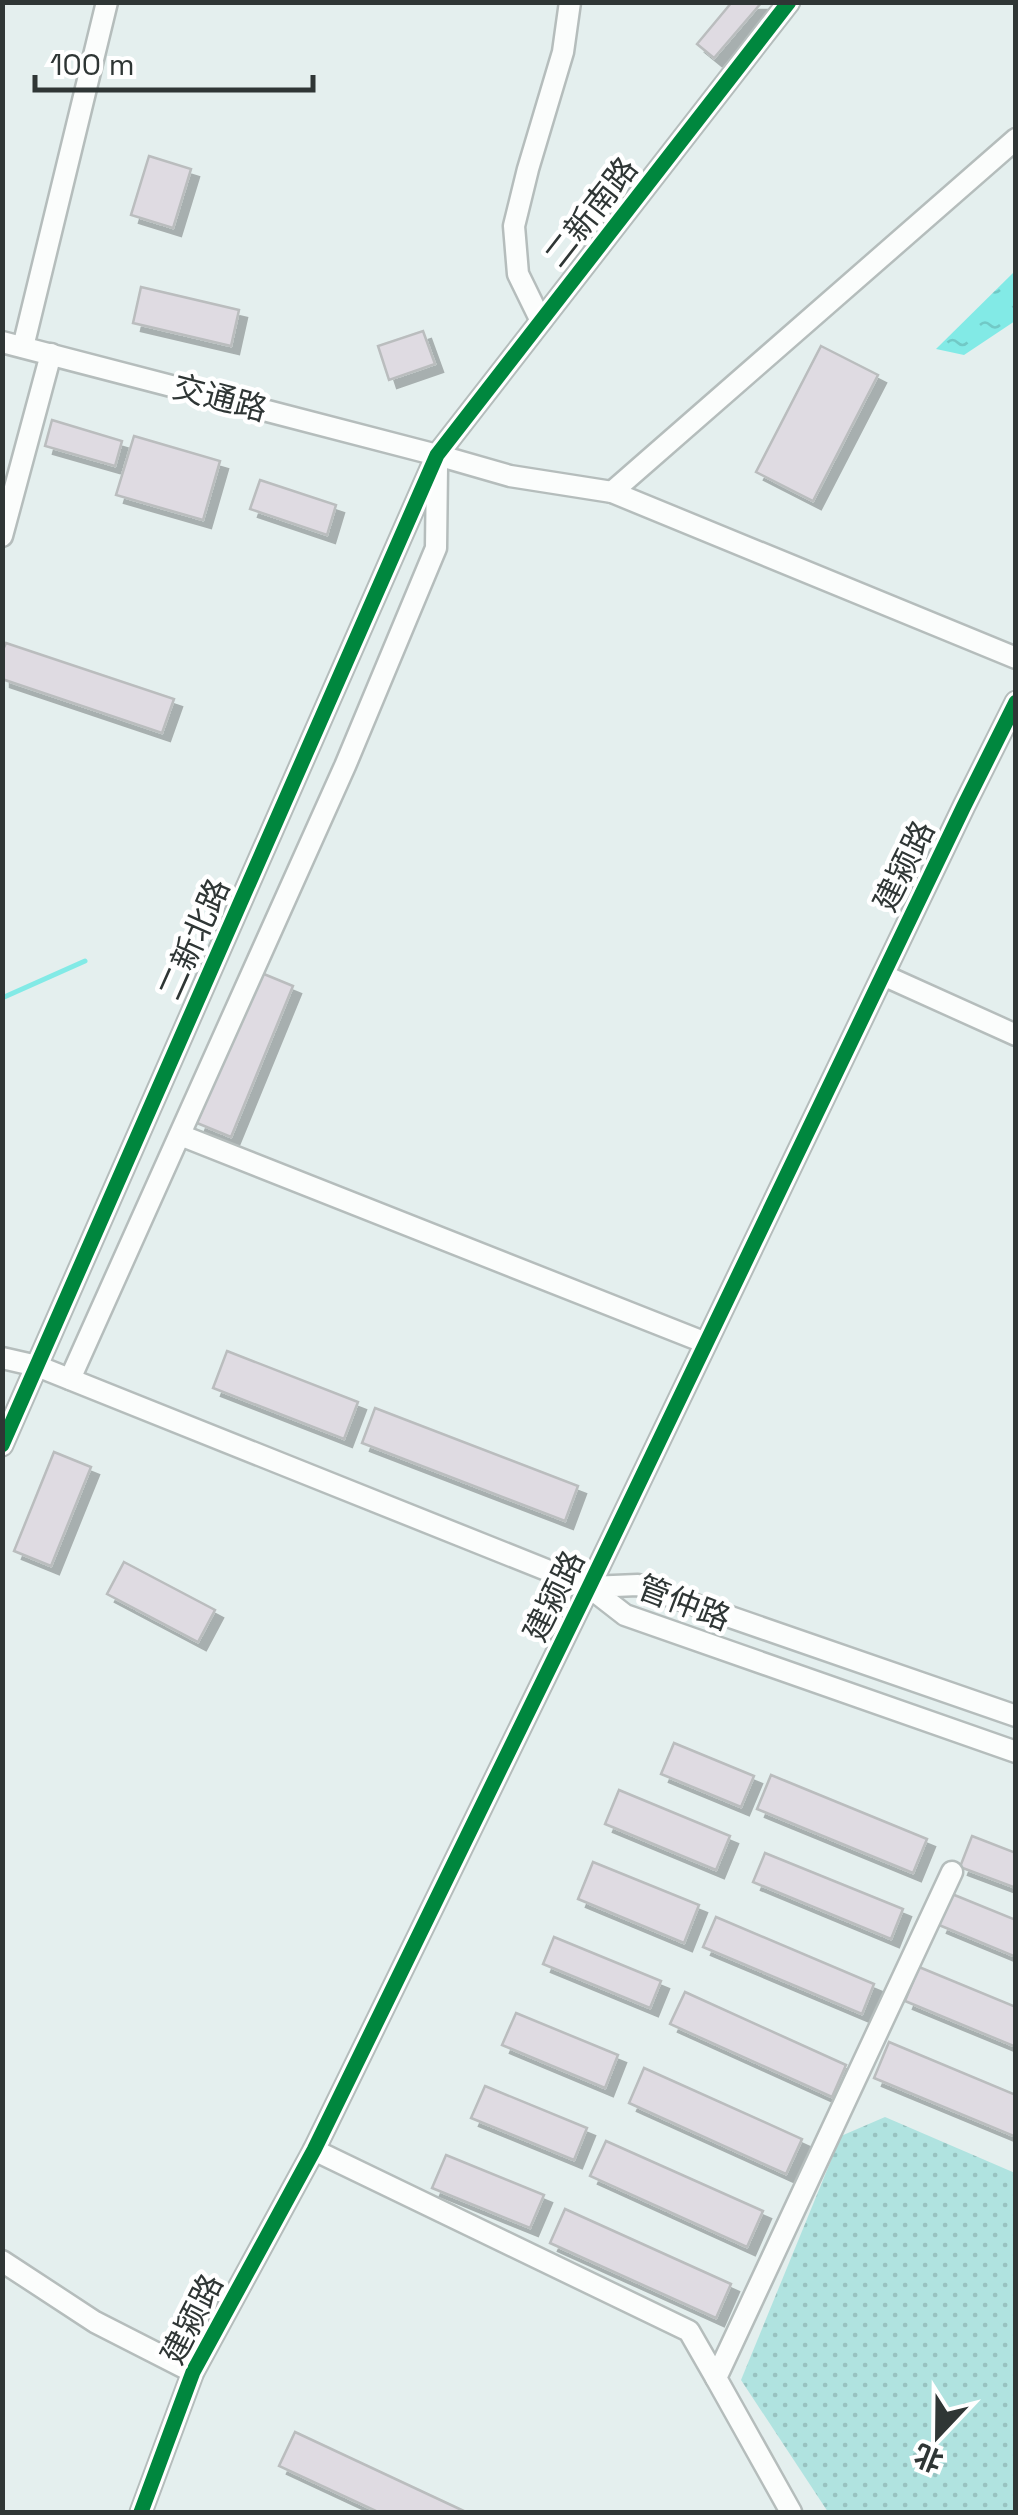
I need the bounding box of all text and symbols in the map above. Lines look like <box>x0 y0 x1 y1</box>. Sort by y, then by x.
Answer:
scale bar <box>35 30 312 92</box>
text: 100 m <box>50 45 135 84</box>
street label: 二新南路 <box>536 149 646 275</box>
street label: 交通路 <box>168 366 272 430</box>
street label: 建颍路 <box>865 814 943 918</box>
street label: 二新北路 <box>150 872 238 1006</box>
street label: 建颍路 <box>515 1544 593 1648</box>
street label: 管仲路 <box>632 1567 736 1639</box>
street label: 建颍路 <box>152 2267 232 2371</box>
north arrow <box>888 2385 988 2485</box>
text: 北 <box>909 2436 948 2480</box>

